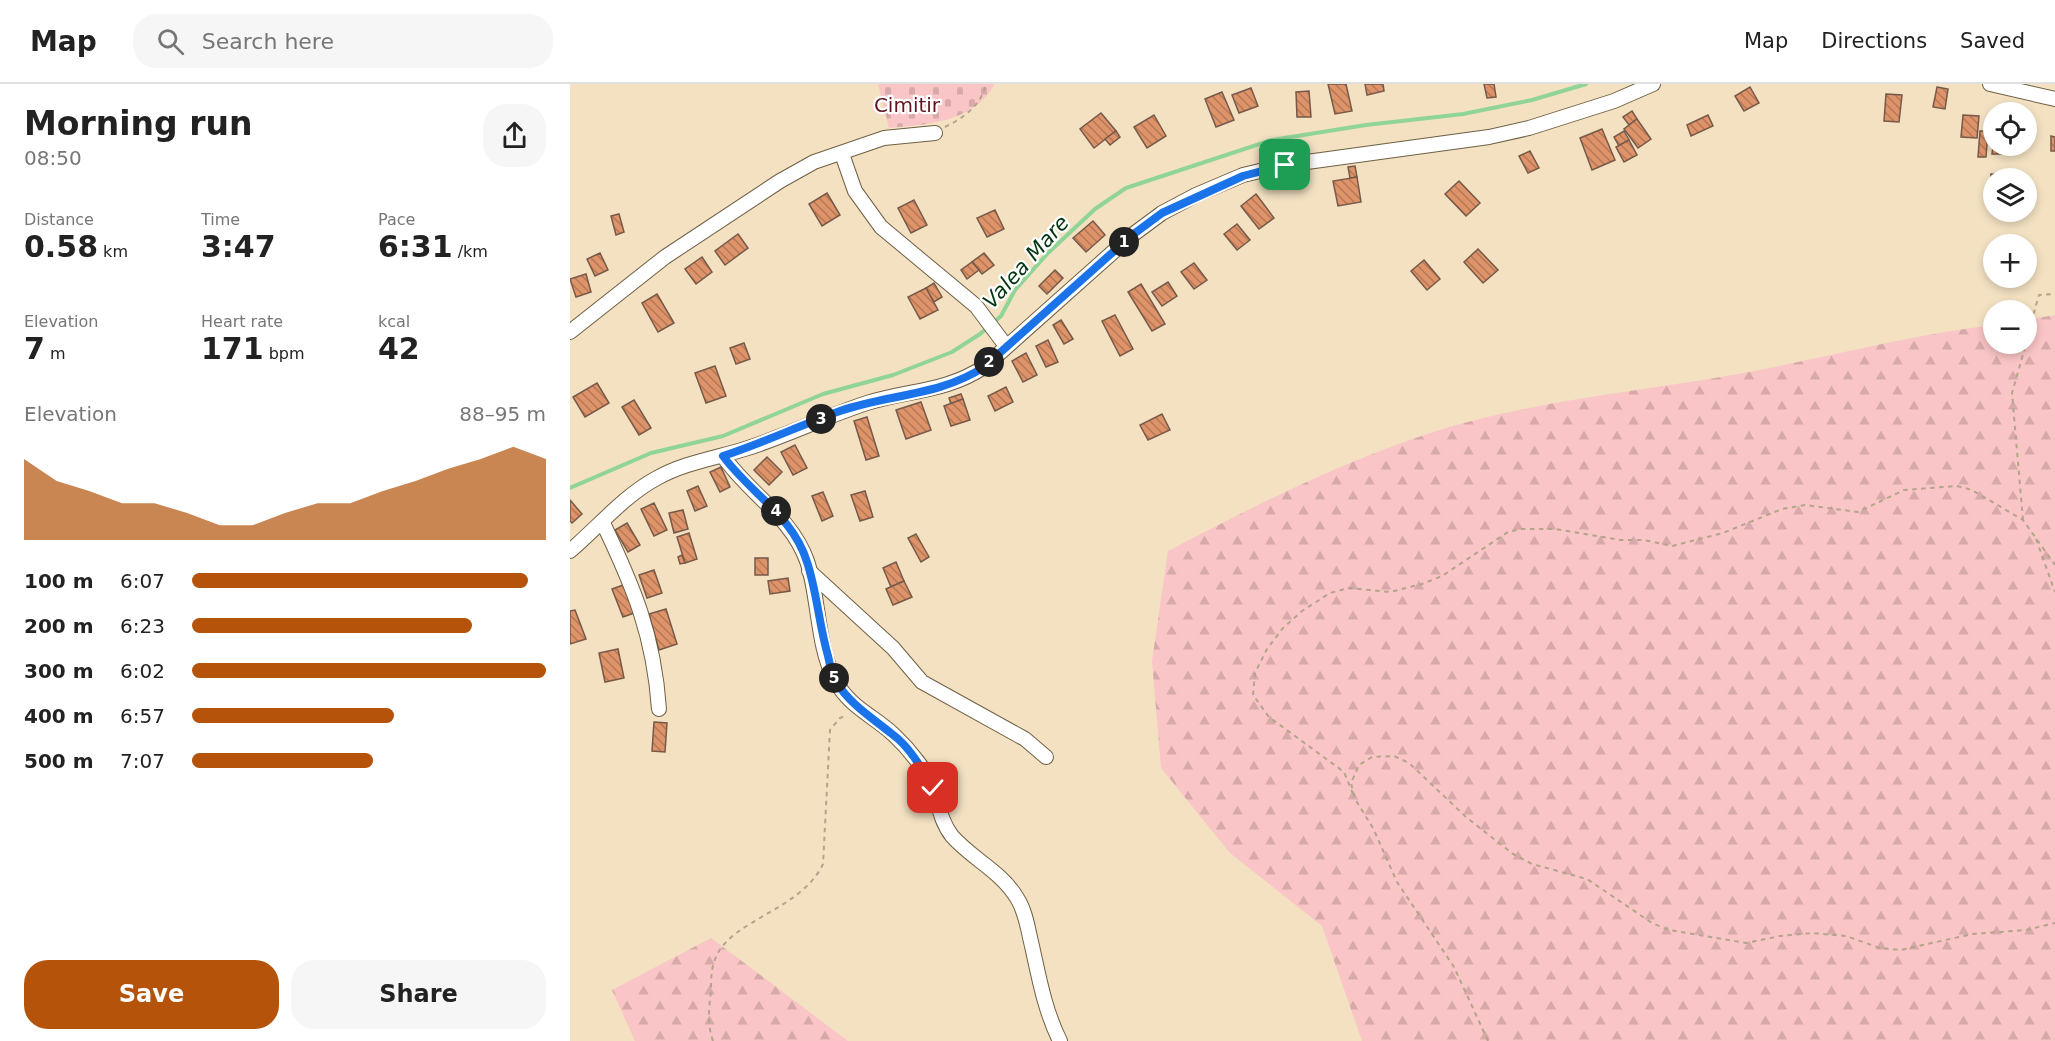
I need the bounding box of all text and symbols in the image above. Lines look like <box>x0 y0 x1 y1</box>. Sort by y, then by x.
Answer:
search box <box>133 14 553 68</box>
text: Map <box>30 25 97 58</box>
icon: search <box>154 25 187 58</box>
text: Search here <box>202 29 334 54</box>
text: Map <box>1744 29 1788 53</box>
text: Directions <box>1821 29 1927 53</box>
text: Saved <box>1960 29 2025 53</box>
park label: Cimitir <box>874 93 941 117</box>
map controls <box>1983 102 2037 354</box>
button: locate <box>1983 102 2037 156</box>
text: Morning run <box>24 104 252 143</box>
button: share <box>483 104 546 167</box>
pin <box>1259 139 1310 190</box>
text: 08:50 <box>24 146 82 170</box>
icon: arrive <box>1268 148 1301 181</box>
button: layers <box>1983 168 2037 222</box>
text: Distance <box>24 210 94 229</box>
text: Time <box>201 210 240 229</box>
text: Pace <box>378 210 415 229</box>
water label: Valea Mare <box>978 211 1074 313</box>
pin: 1 <box>1109 227 1139 257</box>
text: 0.58 <box>24 229 98 264</box>
text: 3:47 <box>201 229 276 264</box>
text: 6:31 <box>378 229 453 264</box>
text: 1 <box>1118 232 1130 251</box>
button: + <box>1983 234 2037 288</box>
text: km <box>98 242 128 261</box>
text: /km <box>453 242 488 261</box>
button: − <box>1983 300 2037 354</box>
text: Elevation <box>24 312 98 331</box>
text: Heart rate <box>201 312 283 331</box>
text: kcal <box>378 312 410 331</box>
text: 7 <box>24 331 45 366</box>
text: 171 <box>201 331 264 366</box>
text: 42 <box>378 331 420 366</box>
text: m <box>45 344 66 363</box>
text: bpm <box>264 344 305 363</box>
pin: 2 <box>974 347 1004 377</box>
text: 2 <box>983 352 995 371</box>
text: Elevation <box>24 402 117 426</box>
text: 88–95 m <box>459 402 546 426</box>
pin: 3 <box>806 404 836 434</box>
text: 3 <box>815 409 827 428</box>
pin: 4 <box>761 496 791 526</box>
text: 4 <box>770 501 782 520</box>
text: 100 m <box>24 569 94 593</box>
text: 6:07 <box>120 569 165 593</box>
text: 200 m <box>24 614 94 638</box>
text: 6:23 <box>120 614 165 638</box>
text: 300 m <box>24 659 94 683</box>
text: 6:02 <box>120 659 165 683</box>
pin: 5 <box>819 663 849 693</box>
text: 5 <box>828 668 840 687</box>
text: 400 m <box>24 704 94 728</box>
text: 6:57 <box>120 704 165 728</box>
text: 500 m <box>24 749 94 773</box>
text: 7:07 <box>120 749 165 773</box>
pin <box>907 762 958 813</box>
icon: check <box>916 771 949 804</box>
button: Save <box>24 960 279 1029</box>
button: Share <box>291 960 546 1029</box>

